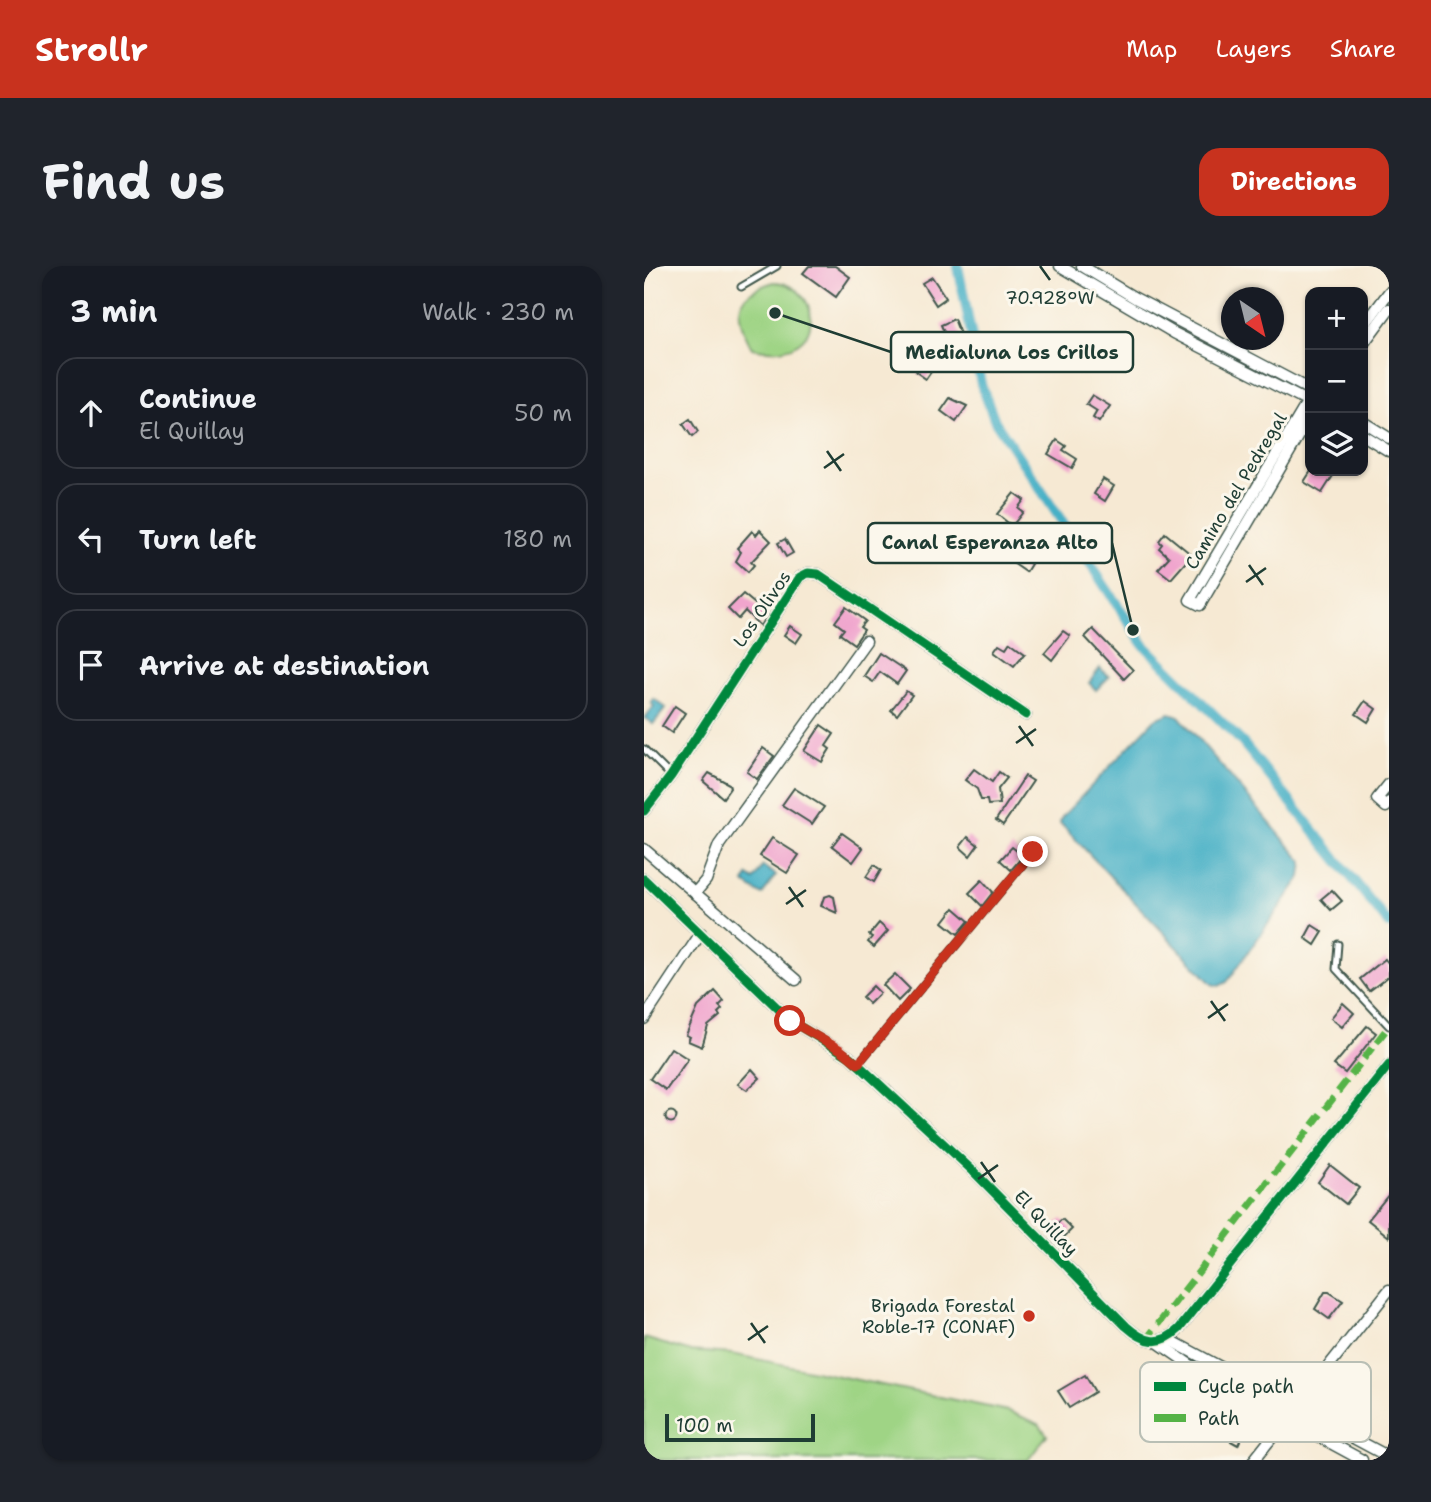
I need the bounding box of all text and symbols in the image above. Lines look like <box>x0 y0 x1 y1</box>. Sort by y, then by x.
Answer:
text: Strollr <box>35 27 148 72</box>
text: Map <box>1126 33 1177 65</box>
text: Layers <box>1215 33 1292 65</box>
text: Share <box>1330 33 1396 65</box>
button: Directions <box>1199 148 1389 216</box>
text: Find us <box>42 149 225 215</box>
text: 70.928°W <box>1005 286 1095 310</box>
north arrow <box>1221 287 1284 350</box>
map controls <box>1305 287 1368 476</box>
button: + <box>1305 287 1368 350</box>
text: 3 min <box>70 291 157 332</box>
text: Walk · 230 m <box>422 297 574 327</box>
callout: Medialuna Los Crillos <box>891 332 1133 372</box>
text: Medialuna Los Crillos <box>905 340 1119 365</box>
button: − <box>1305 350 1368 413</box>
text: Continue <box>139 381 257 416</box>
icon: ahead <box>72 394 110 432</box>
text: 50 m <box>514 398 572 428</box>
street label: Camino del Pedregal <box>1180 408 1293 574</box>
button: layers <box>1305 413 1368 476</box>
text: El Quillay <box>139 416 245 446</box>
icon: left <box>72 520 110 558</box>
text: Turn left <box>139 522 256 557</box>
callout: Canal Esperanza Alto <box>868 523 1112 563</box>
text: 180 m <box>503 524 572 554</box>
text: Canal Esperanza Alto <box>882 530 1098 555</box>
street label: Los Olivos <box>728 566 796 652</box>
icon: arrive <box>72 646 110 684</box>
text: Arrive at destination <box>139 648 429 683</box>
route end <box>1017 836 1048 867</box>
route start <box>774 1005 805 1036</box>
street label: El Quillay <box>1009 1185 1083 1261</box>
place label: Brigada Forestal Roble-17 (CONAF) <box>862 1294 1016 1339</box>
marker: Brigada Forestal Roble-17 (CONAF) <box>1021 1308 1037 1324</box>
legend <box>1140 1362 1371 1442</box>
text: Cycle path <box>1198 1374 1294 1399</box>
text: Path <box>1198 1406 1240 1431</box>
scale bar <box>665 1411 816 1443</box>
text: 100 m <box>676 1413 733 1438</box>

